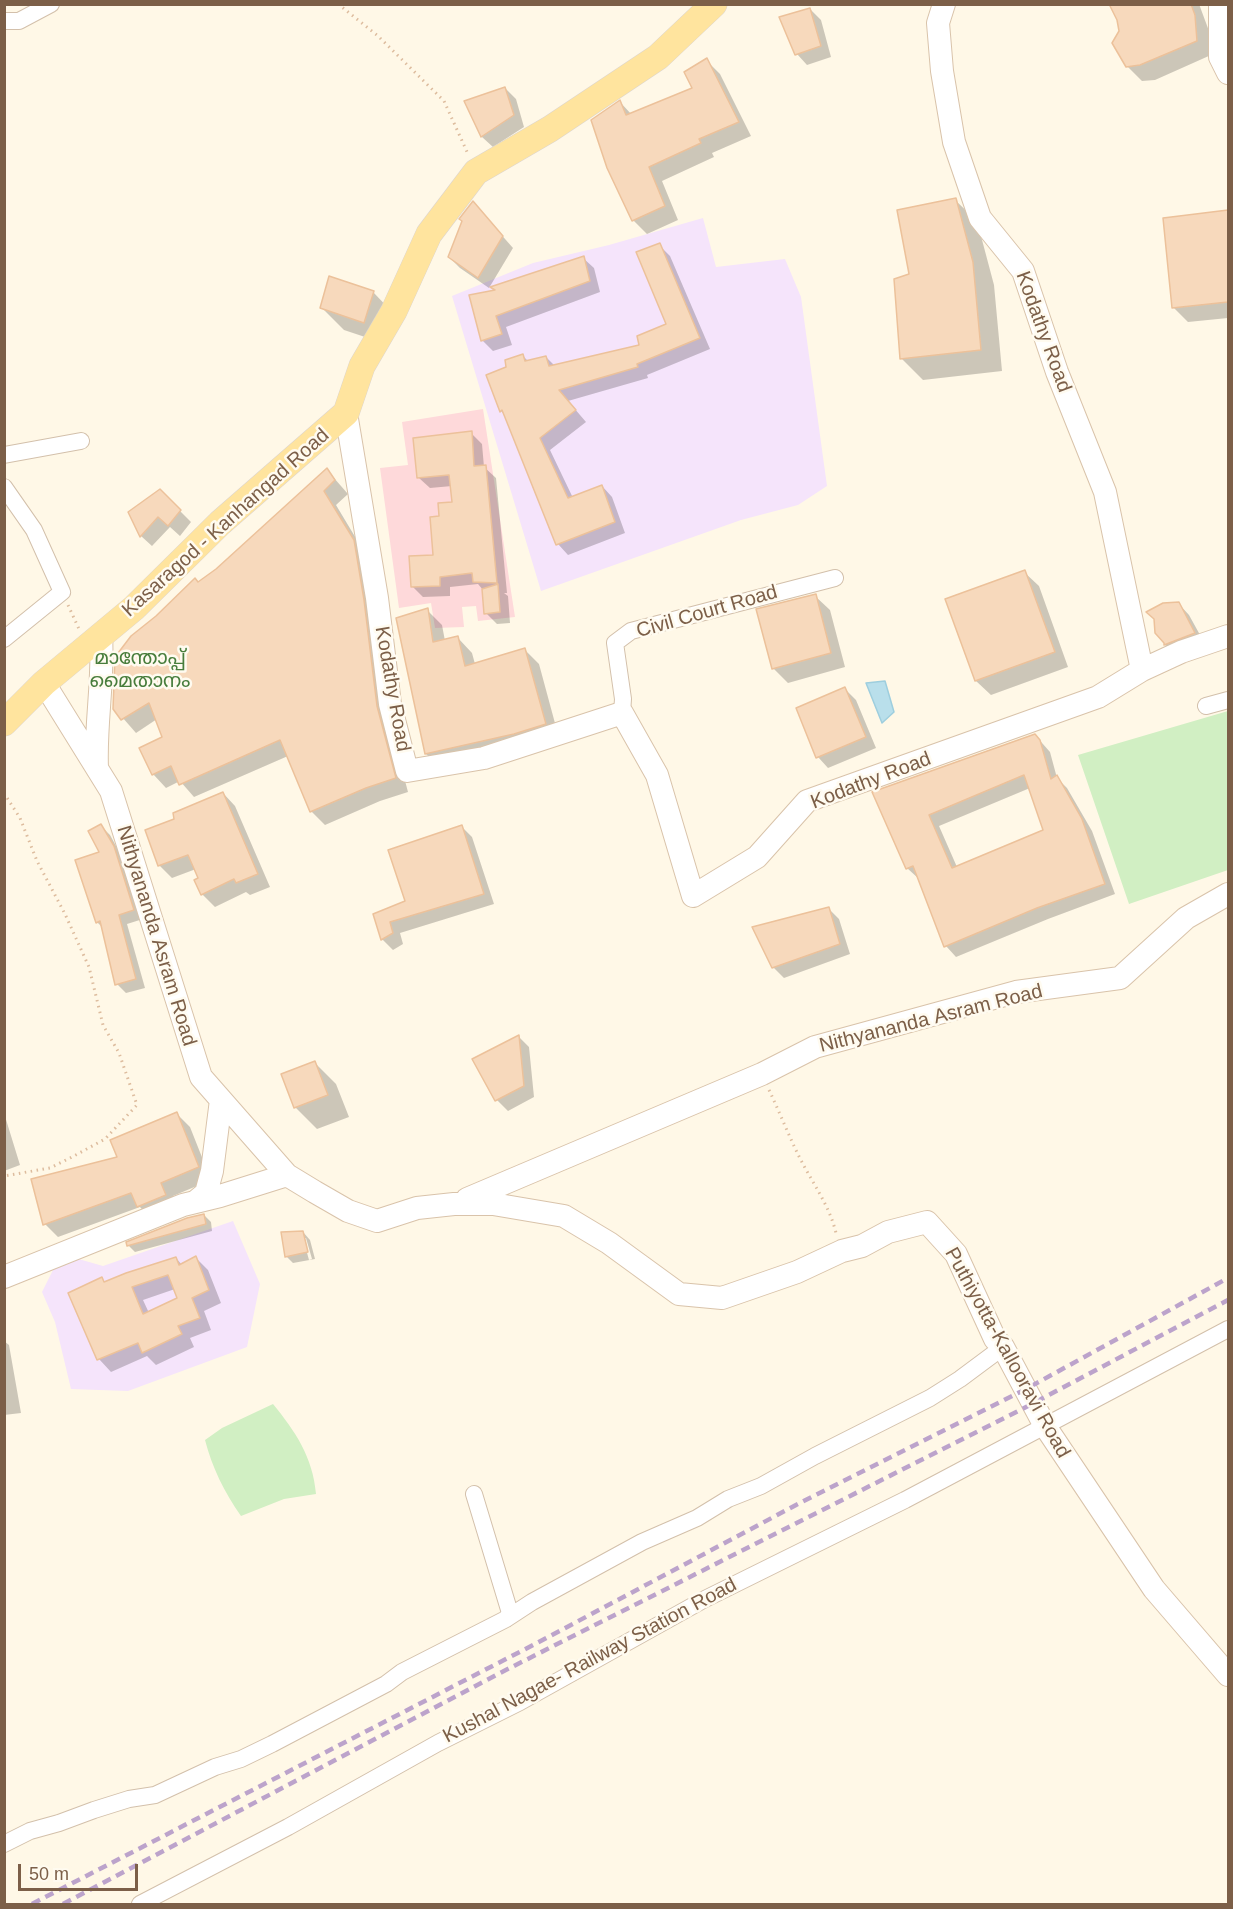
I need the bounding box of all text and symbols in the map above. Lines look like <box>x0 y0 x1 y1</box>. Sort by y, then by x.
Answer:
street label: Kodathy Road <box>1010 268 1076 396</box>
street label: Kasaragod - Kanhangad Road <box>118 424 334 622</box>
street label: Civil Court Road <box>634 580 780 644</box>
street label: Kodathy Road <box>369 625 415 753</box>
park label: മാന്തോപ്പ് മൈതാനം <box>90 646 190 693</box>
street label: Kodathy Road <box>808 747 934 815</box>
street label: Nithyananda Asram Road <box>111 823 201 1049</box>
street label: Nithyananda Asram Road <box>817 980 1045 1058</box>
street label: Puthiyotta-Kallooravi Road <box>939 1244 1075 1462</box>
street label: Kushal Nagae- Railway Station Road <box>439 1573 741 1749</box>
scale bar <box>21 1852 141 1890</box>
text: 50 m <box>29 1864 69 1884</box>

